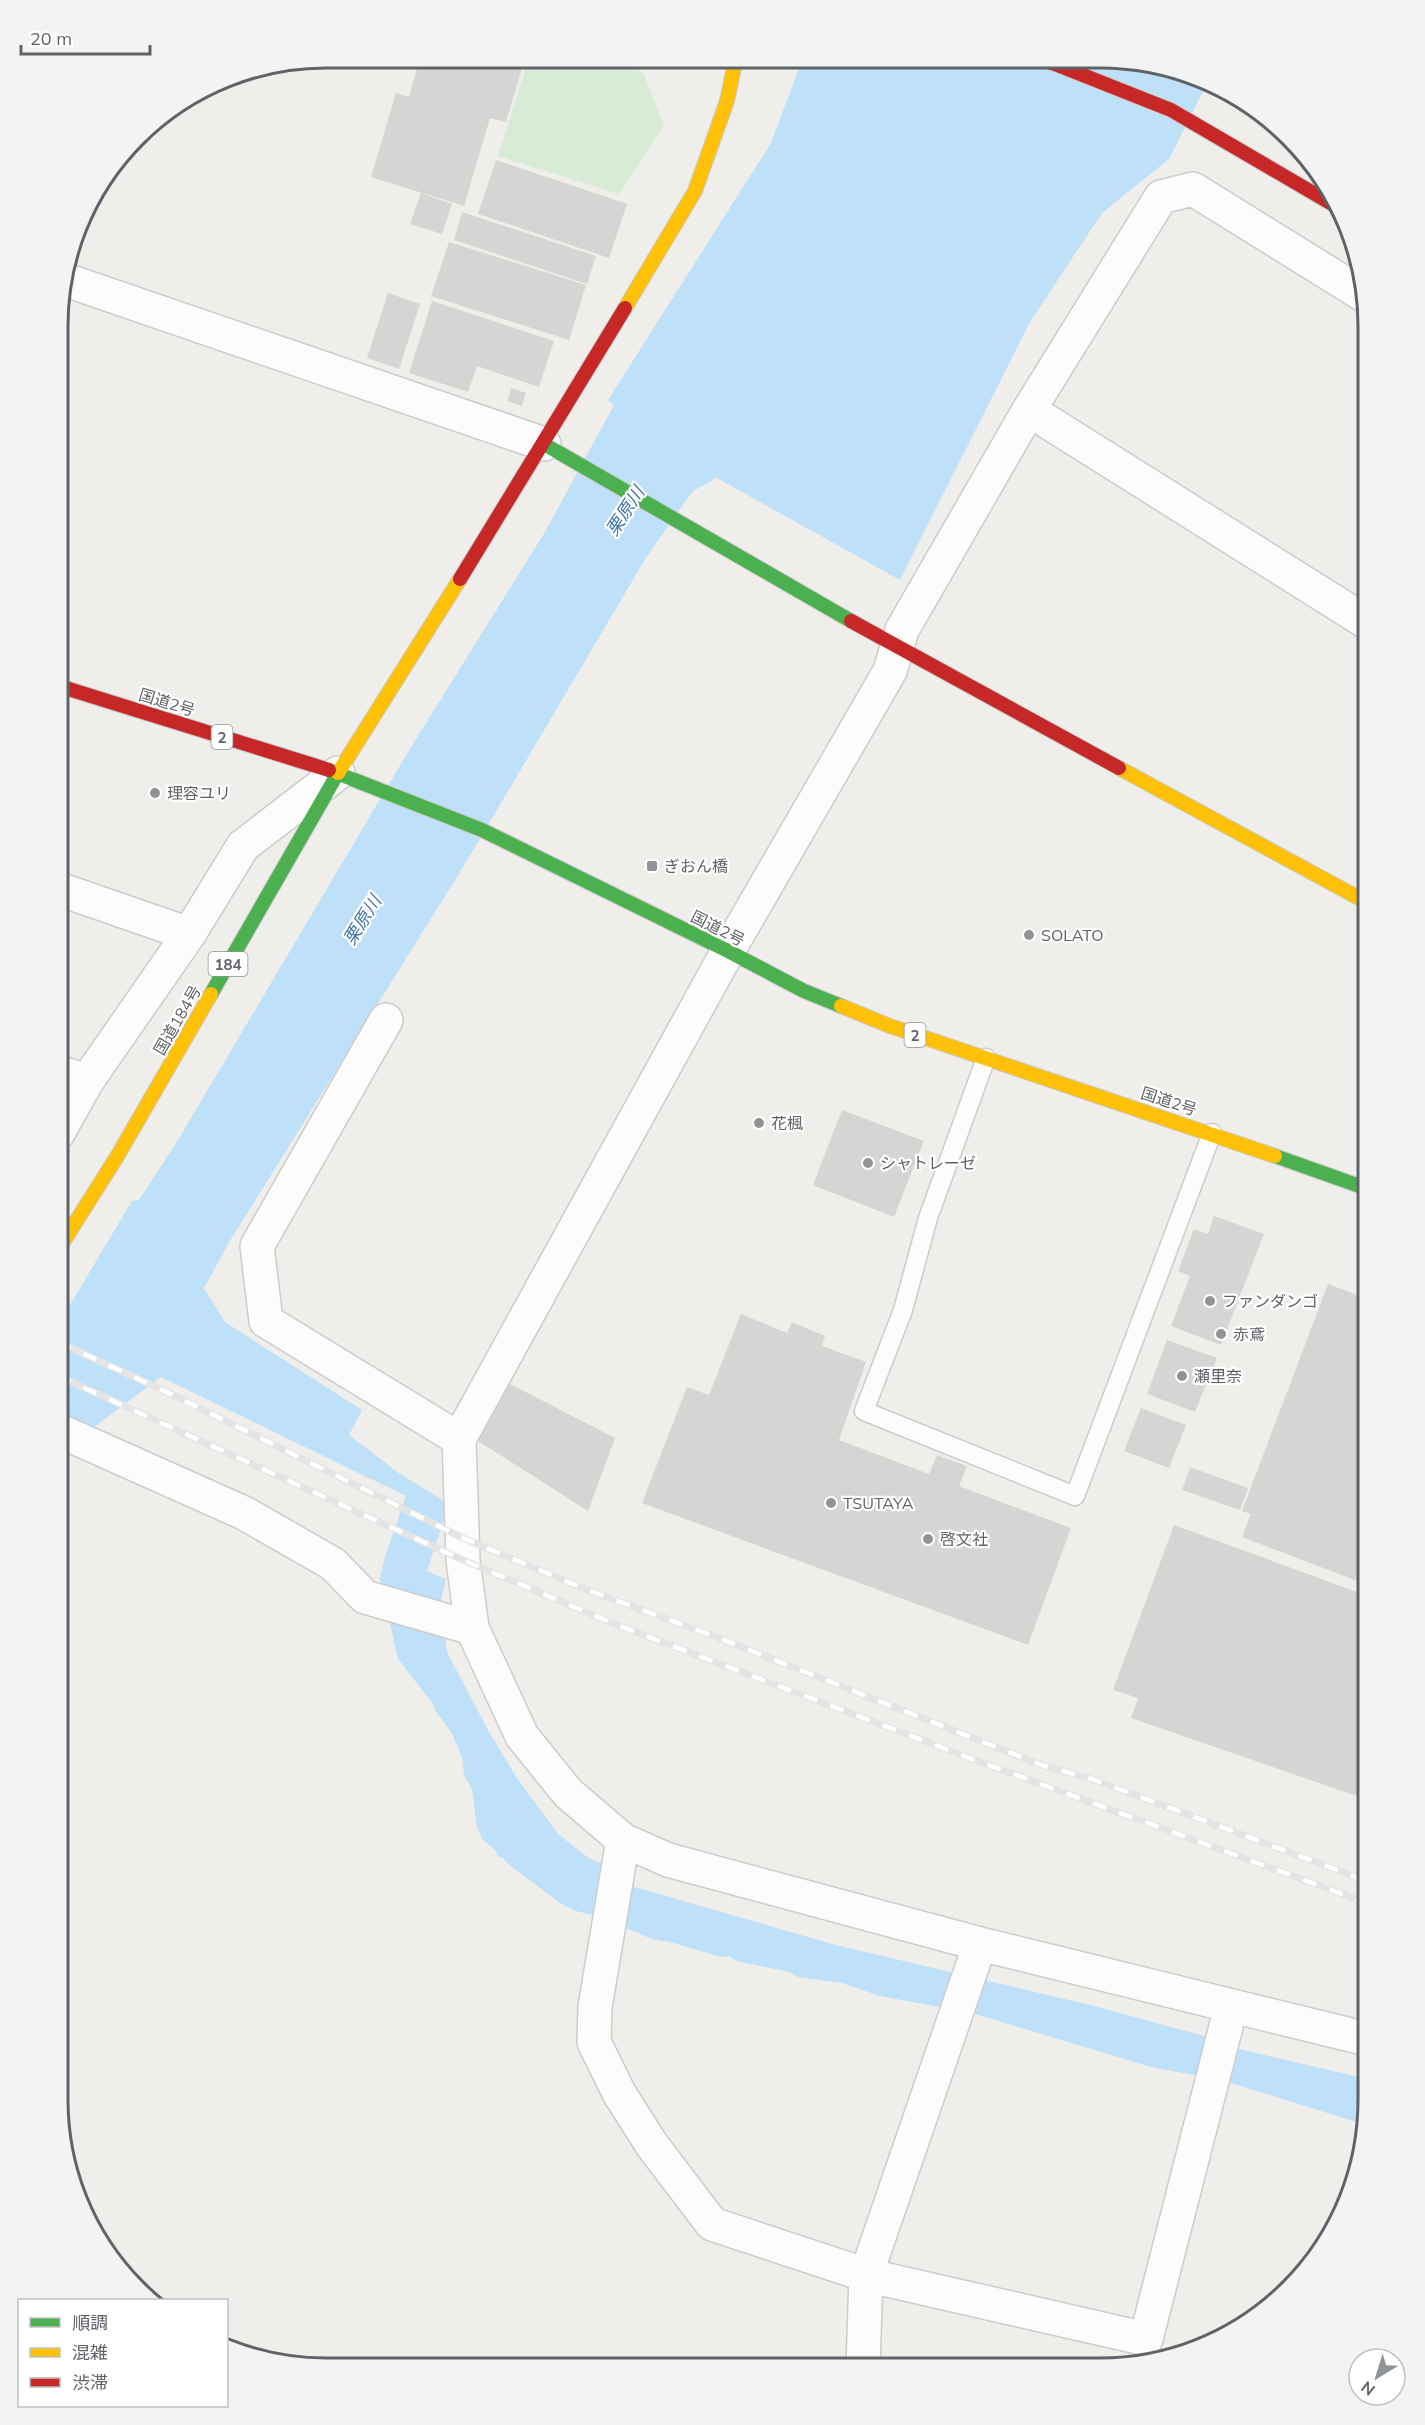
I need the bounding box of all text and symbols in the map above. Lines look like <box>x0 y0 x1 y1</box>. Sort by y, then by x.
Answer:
scale bar <box>21 18 150 56</box>
text: 20 m <box>30 27 72 50</box>
water label: 栗原川 <box>601 480 650 540</box>
street label: 国道2号 <box>137 684 197 720</box>
road number: 2 <box>212 725 232 749</box>
place label: 理容ユリ <box>167 783 231 803</box>
marker: 理容ユリ <box>148 786 162 800</box>
place label: ぎおん橋 <box>664 856 728 876</box>
marker: ぎおん橋 <box>645 859 659 873</box>
water label: 栗原川 <box>338 889 387 949</box>
street label: 国道2号 <box>688 906 748 950</box>
place label: SOLATO <box>1041 925 1104 945</box>
marker: SOLATO <box>1022 928 1036 942</box>
road number: 184 <box>208 952 248 976</box>
street label: 国道184号 <box>149 982 205 1058</box>
road number: 2 <box>904 1023 926 1047</box>
street label: 国道2号 <box>1139 1083 1199 1119</box>
place label: 花楓 <box>771 1113 803 1133</box>
marker: 花楓 <box>752 1116 766 1130</box>
place label: シャトレーゼ <box>880 1153 976 1173</box>
marker: シャトレーゼ <box>861 1156 875 1170</box>
place label: ファンダンゴ <box>1222 1291 1318 1311</box>
marker: ファンダンゴ <box>1203 1294 1217 1308</box>
place label: 赤鳶 <box>1233 1324 1265 1344</box>
marker: 赤鳶 <box>1214 1327 1228 1341</box>
place label: 瀬里奈 <box>1194 1366 1242 1386</box>
marker: 瀬里奈 <box>1175 1369 1189 1383</box>
place label: TSUTAYA <box>843 1493 914 1513</box>
marker: TSUTAYA <box>824 1496 838 1510</box>
place label: 啓文社 <box>940 1529 988 1549</box>
marker: 啓文社 <box>921 1532 935 1546</box>
legend <box>18 2299 228 2407</box>
text: 順調 <box>72 2311 108 2334</box>
text: 混雑 <box>72 2341 108 2364</box>
north arrow <box>1347 2347 1407 2407</box>
text: 渋滞 <box>72 2371 108 2394</box>
text: N <box>1357 2377 1379 2400</box>

